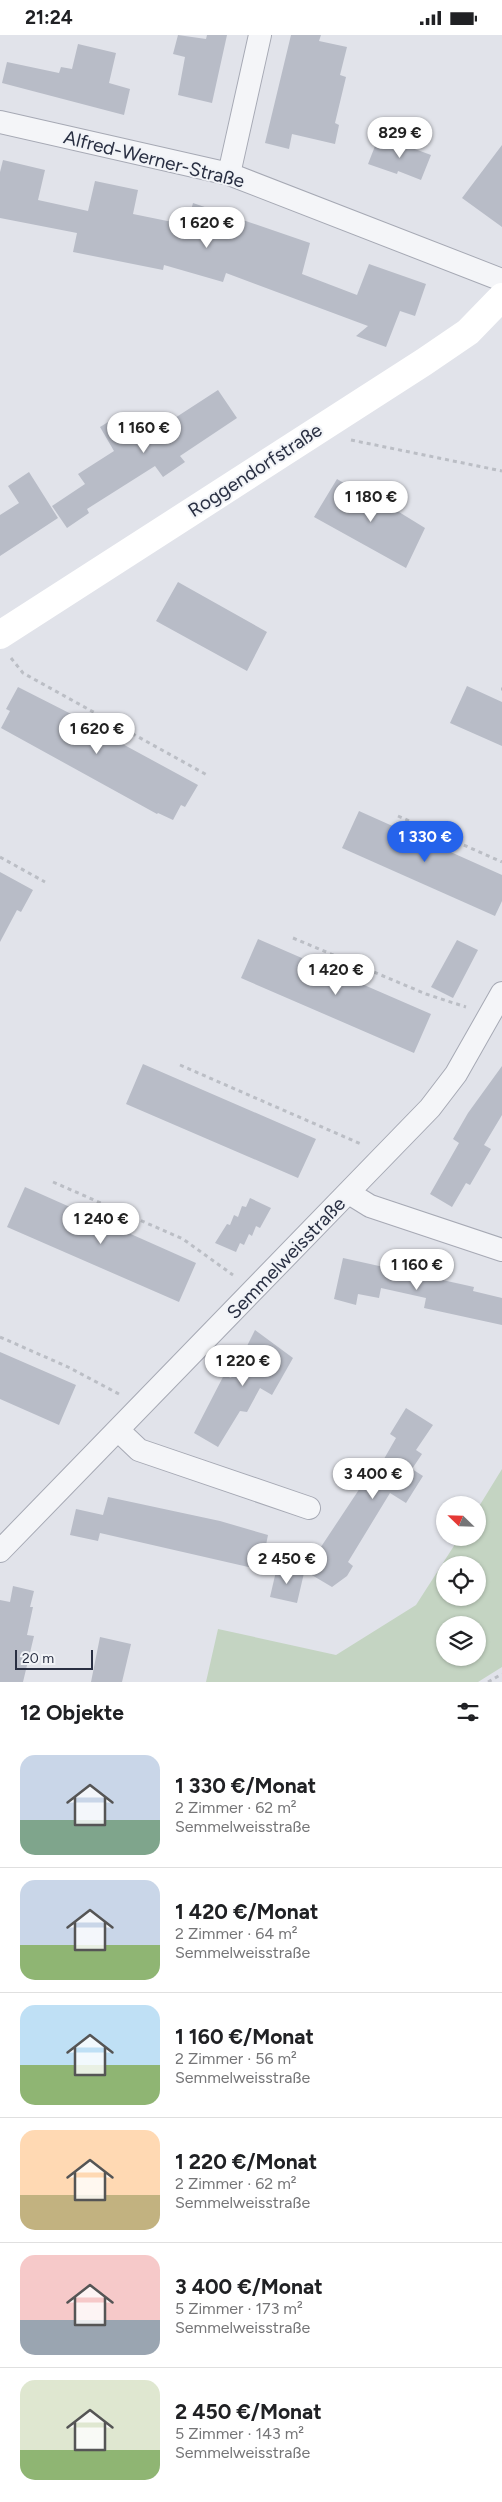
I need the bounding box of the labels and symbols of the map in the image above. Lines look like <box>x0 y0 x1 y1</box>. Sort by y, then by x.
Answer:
pin: 829 € <box>365 117 435 159</box>
street label: Alfred-Werner-Straße <box>61 125 247 193</box>
pin: 1 620 € <box>161 207 253 249</box>
pin: 1 160 € <box>98 411 190 454</box>
street label: Roggendorfstraße <box>184 418 326 522</box>
pin: 1 180 € <box>325 481 417 523</box>
pin: 1 620 € <box>51 713 143 755</box>
pin: 1 330 € <box>379 821 471 863</box>
pin: 1 420 € <box>290 953 382 996</box>
street label: Semmelweisstraße <box>222 1192 350 1324</box>
pin: 1 240 € <box>55 1203 147 1245</box>
pin: 1 160 € <box>371 1249 463 1291</box>
pin: 1 220 € <box>197 1345 289 1387</box>
pin: 3 400 € <box>327 1457 419 1500</box>
north arrow <box>436 1496 486 1546</box>
pin: 2 450 € <box>241 1543 333 1585</box>
scale bar <box>15 1647 92 1670</box>

